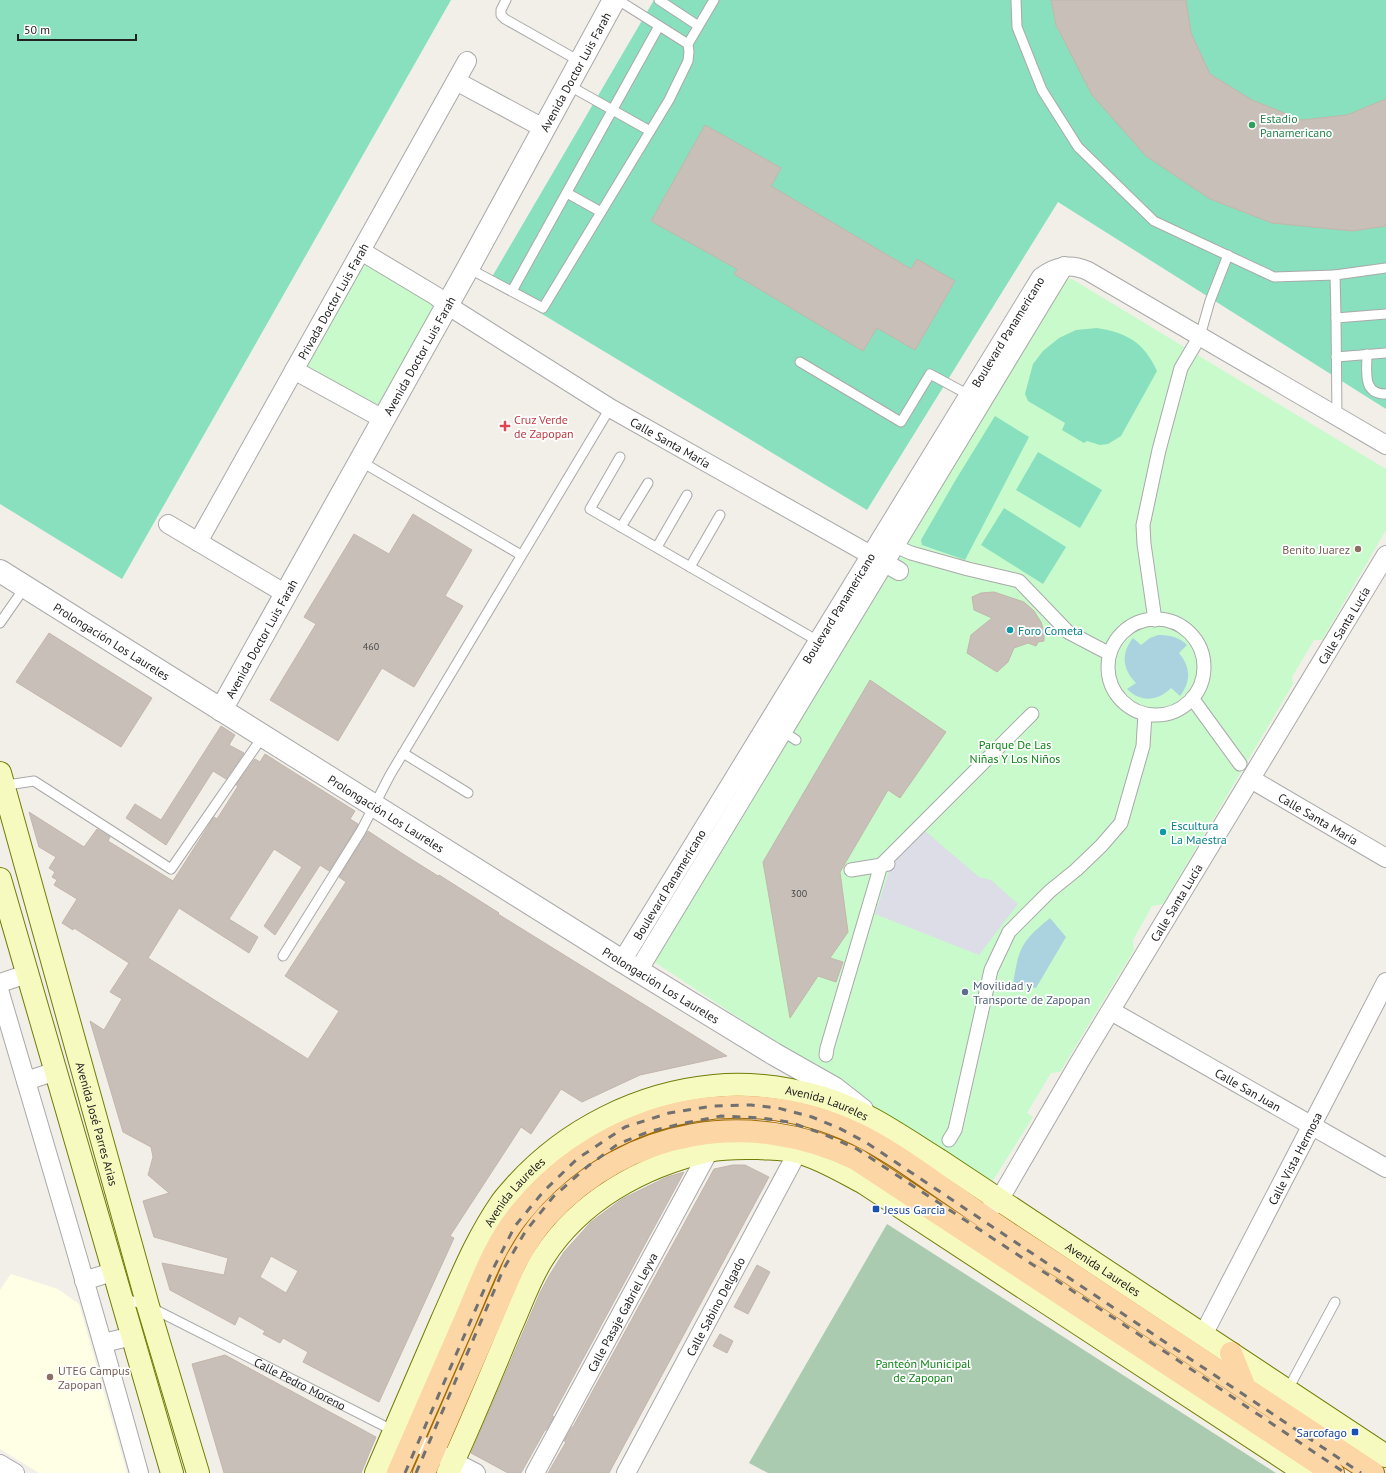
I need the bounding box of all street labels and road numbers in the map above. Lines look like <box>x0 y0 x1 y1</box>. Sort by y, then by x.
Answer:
street label: Avenida Doctor Luis Farah <box>536 9 614 134</box>
street label: Privada Doctor Luis Farah <box>294 240 371 362</box>
street label: Boulevard Panamericano <box>968 274 1047 390</box>
street label: Avenida Doctor Luis Farah <box>380 293 458 418</box>
street label: Calle Santa María <box>628 414 713 471</box>
street label: Boulevard Panamericano <box>799 550 878 666</box>
street label: Avenida Doctor Luis Farah <box>222 576 300 701</box>
street label: Calle Santa Lucía <box>1314 584 1373 667</box>
street label: Prolongación Los Laureles <box>51 599 173 683</box>
street label: Prolongación Los Laureles <box>326 771 447 855</box>
street label: Calle Santa María <box>1276 789 1361 848</box>
street label: Boulevard Panamericano <box>629 826 709 942</box>
street label: Calle Santa Lucía <box>1147 861 1205 944</box>
street label: Prolongación Los Laureles <box>600 943 722 1026</box>
street label: Avenida José Parres Arias <box>73 1060 122 1187</box>
street label: Calle San Juan <box>1213 1065 1284 1114</box>
street label: Avenida Laureles <box>784 1082 871 1123</box>
street label: Calle Vista Hermosa <box>1264 1109 1325 1207</box>
street label: Avenida Laureles <box>480 1153 548 1229</box>
street label: Avenida Laureles <box>1063 1238 1144 1299</box>
street label: Calle Pasaje Gabriel Leyva <box>584 1250 660 1374</box>
street label: Calle Sabino Delgado <box>683 1254 748 1358</box>
street label: Calle Pedro Moreno <box>252 1354 349 1413</box>

